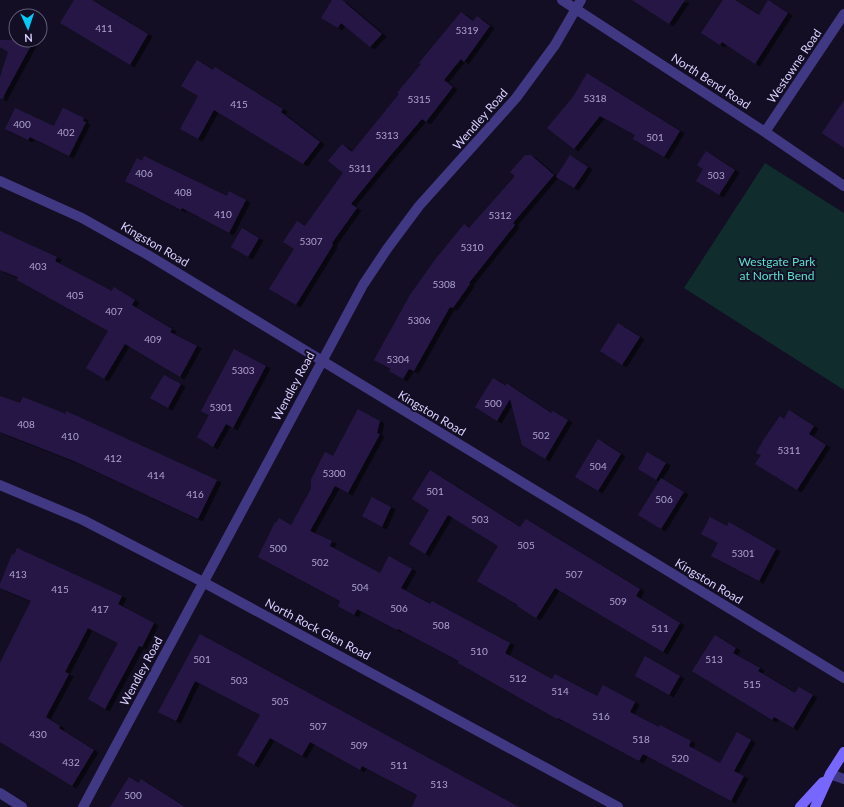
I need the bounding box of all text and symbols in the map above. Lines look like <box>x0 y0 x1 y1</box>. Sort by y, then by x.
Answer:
north arrow <box>8 8 48 48</box>
house number: 411 <box>95 22 113 34</box>
house number: 5319 <box>455 24 479 36</box>
street label: Westowne Road <box>764 26 824 106</box>
text: N <box>24 32 33 45</box>
street label: North Bend Road <box>669 50 753 112</box>
street label: Wendley Road <box>449 85 511 153</box>
house number: 5318 <box>583 92 607 104</box>
house number: 5315 <box>407 93 431 105</box>
house number: 415 <box>230 98 248 110</box>
house number: 400 <box>13 118 31 130</box>
house number: 402 <box>57 126 75 138</box>
house number: 5313 <box>375 129 399 141</box>
house number: 501 <box>646 131 664 143</box>
house number: 5311 <box>348 162 372 174</box>
house number: 406 <box>135 167 153 179</box>
house number: 503 <box>707 169 725 181</box>
house number: 408 <box>174 186 192 198</box>
house number: 410 <box>214 208 232 220</box>
house number: 5312 <box>488 209 512 221</box>
street label: Kingston Road <box>118 218 192 270</box>
house number: 5307 <box>299 235 323 247</box>
house number: 5310 <box>460 241 484 253</box>
park label: Westgate Park at North Bend <box>739 254 816 283</box>
house number: 403 <box>29 260 47 272</box>
house number: 5308 <box>432 278 456 290</box>
house number: 405 <box>66 289 84 301</box>
house number: 407 <box>105 305 123 317</box>
house number: 5306 <box>407 314 431 326</box>
house number: 409 <box>144 333 162 345</box>
street label: Wendley Road <box>269 349 317 423</box>
house number: 5304 <box>386 353 410 365</box>
house number: 5303 <box>231 364 255 376</box>
street label: Kingston Road <box>395 387 469 439</box>
house number: 500 <box>484 397 502 409</box>
house number: 5301 <box>209 401 233 413</box>
house number: 408 <box>17 418 35 430</box>
house number: 502 <box>532 429 550 441</box>
house number: 410 <box>61 430 79 442</box>
house number: 5311 <box>777 444 801 456</box>
house number: 412 <box>104 452 122 464</box>
house number: 504 <box>589 460 607 472</box>
house number: 5300 <box>322 467 346 479</box>
house number: 414 <box>147 469 165 481</box>
house number: 501 <box>426 485 444 497</box>
house number: 416 <box>186 488 204 500</box>
house number: 506 <box>655 493 673 505</box>
house number: 503 <box>471 513 489 525</box>
house number: 505 <box>517 539 535 551</box>
house number: 500 <box>269 542 287 554</box>
house number: 5301 <box>731 547 755 559</box>
street label: Kingston Road <box>672 555 746 607</box>
house number: 502 <box>311 556 329 568</box>
house number: 413 <box>9 568 27 580</box>
house number: 507 <box>565 568 583 580</box>
house number: 504 <box>351 581 369 593</box>
house number: 415 <box>51 583 69 595</box>
street label: North Rock Glen Road <box>263 595 373 663</box>
house number: 509 <box>609 595 627 607</box>
house number: 506 <box>390 602 408 614</box>
house number: 417 <box>91 603 109 615</box>
house number: 508 <box>432 619 450 631</box>
house number: 511 <box>651 622 669 634</box>
street label: Wendley Road <box>117 634 165 708</box>
house number: 510 <box>470 645 488 657</box>
house number: 501 <box>193 653 211 665</box>
house number: 513 <box>705 653 723 665</box>
house number: 512 <box>509 672 527 684</box>
house number: 503 <box>230 674 248 686</box>
house number: 515 <box>743 678 761 690</box>
house number: 514 <box>551 685 569 697</box>
house number: 505 <box>271 695 289 707</box>
house number: 516 <box>592 710 610 722</box>
house number: 507 <box>309 720 327 732</box>
house number: 430 <box>29 728 47 740</box>
house number: 518 <box>632 733 650 745</box>
house number: 509 <box>350 739 368 751</box>
house number: 520 <box>671 752 689 764</box>
house number: 432 <box>62 756 80 768</box>
house number: 511 <box>390 759 408 771</box>
house number: 513 <box>430 778 448 790</box>
house number: 500 <box>124 789 142 801</box>

